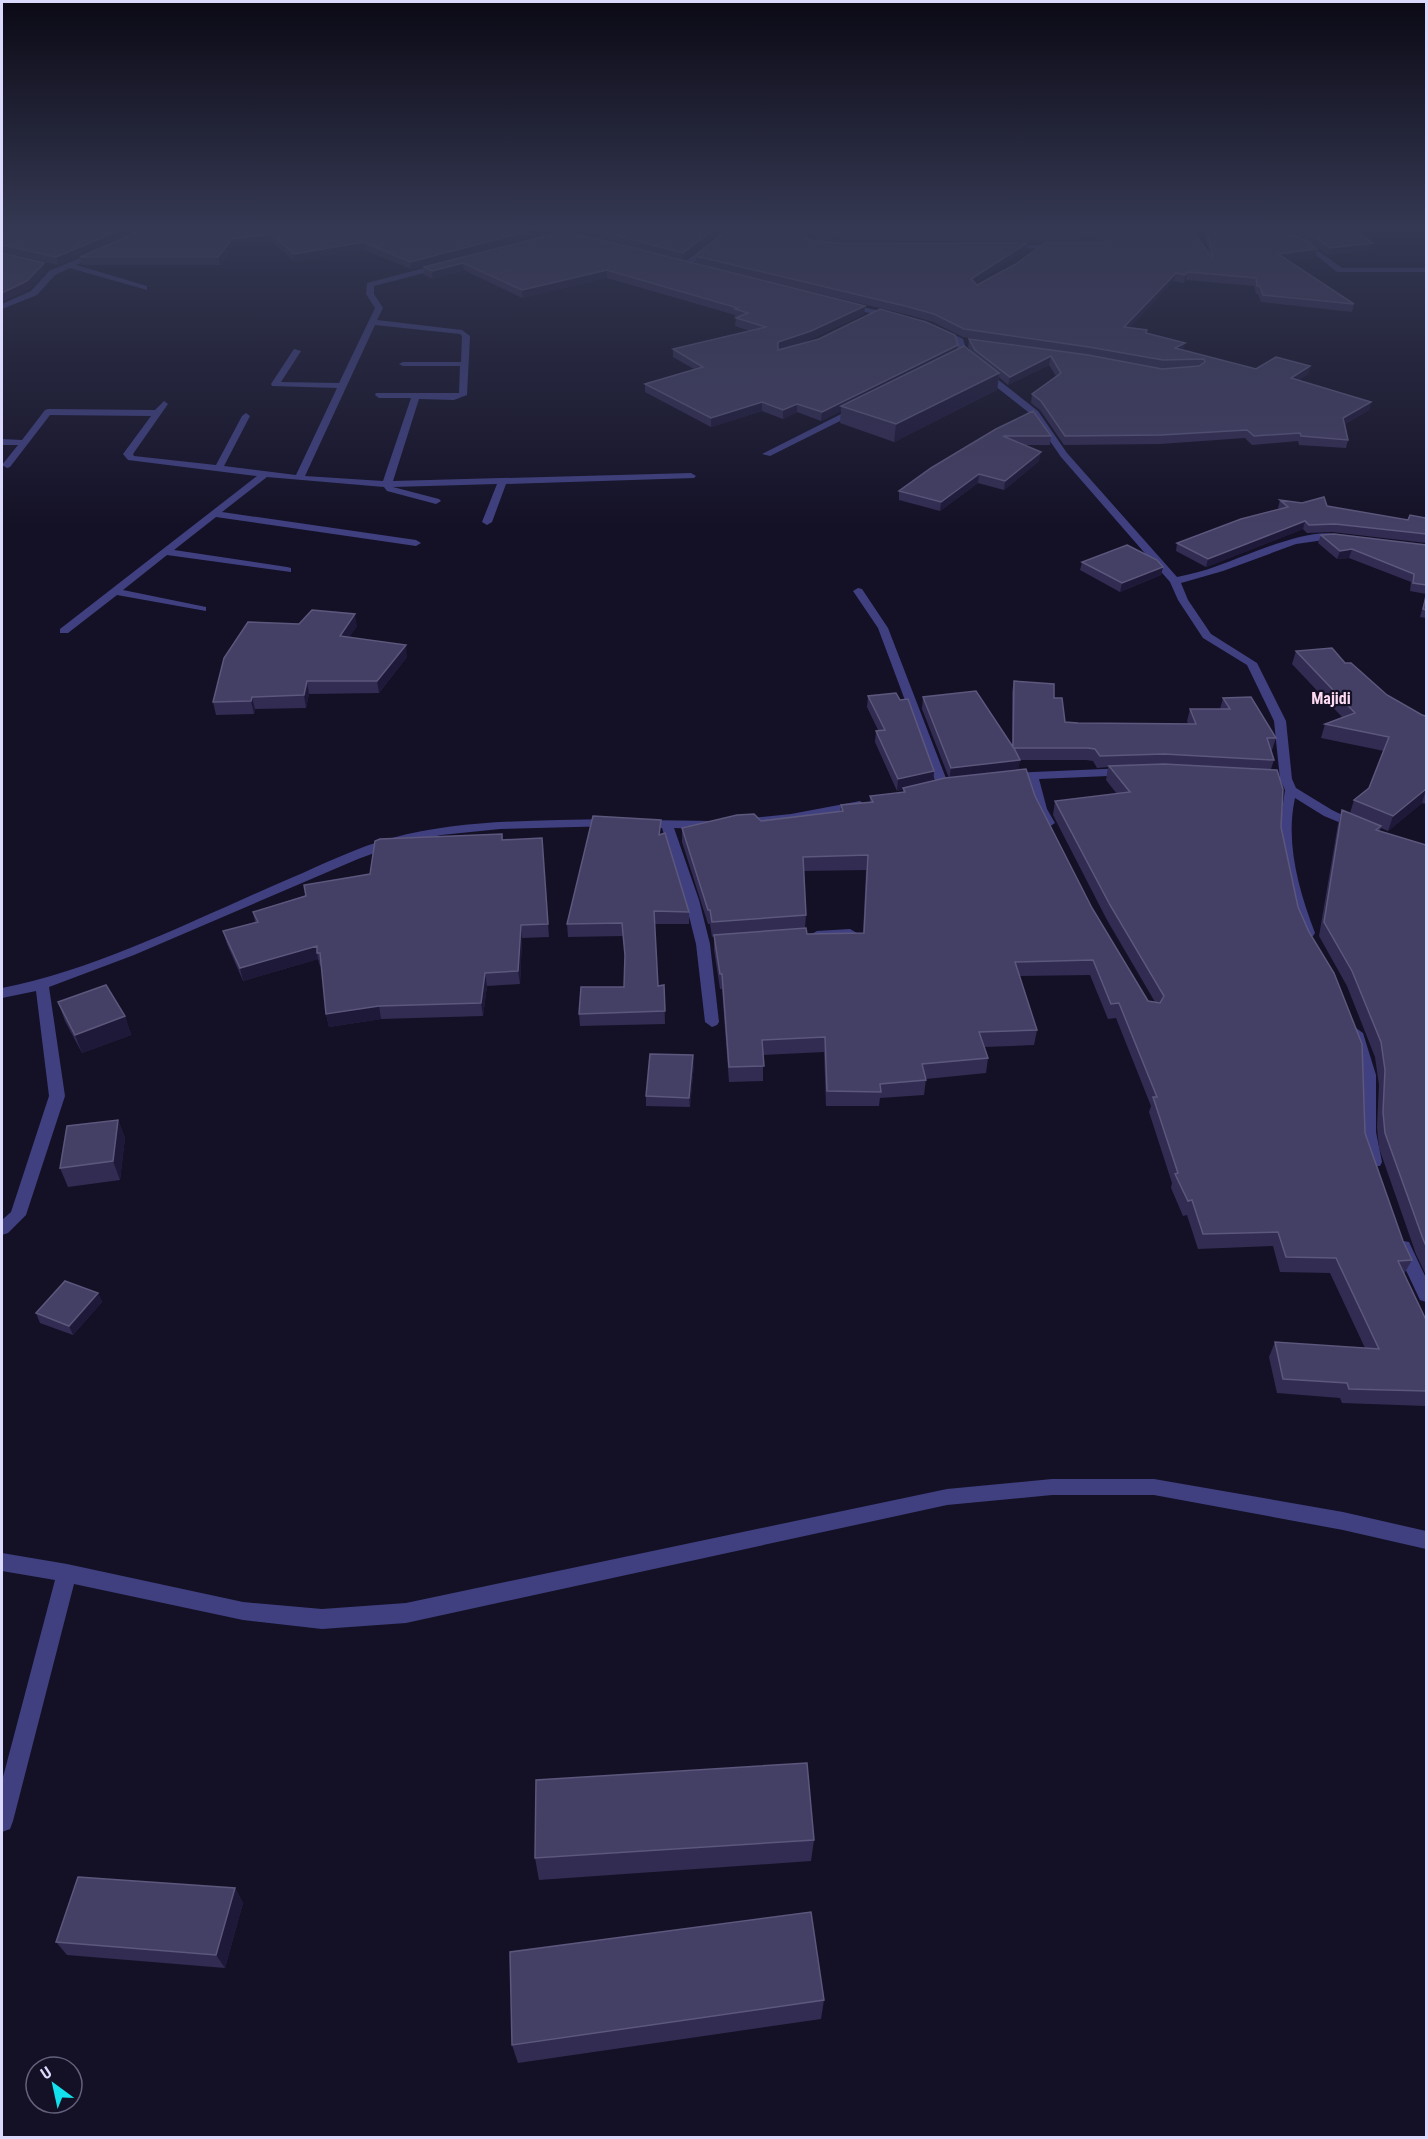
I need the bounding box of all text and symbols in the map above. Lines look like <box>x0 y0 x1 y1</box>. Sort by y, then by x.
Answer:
district label: Majidi <box>1311 689 1351 708</box>
north arrow <box>24 2055 84 2115</box>
text: U <box>37 2062 55 2083</box>

